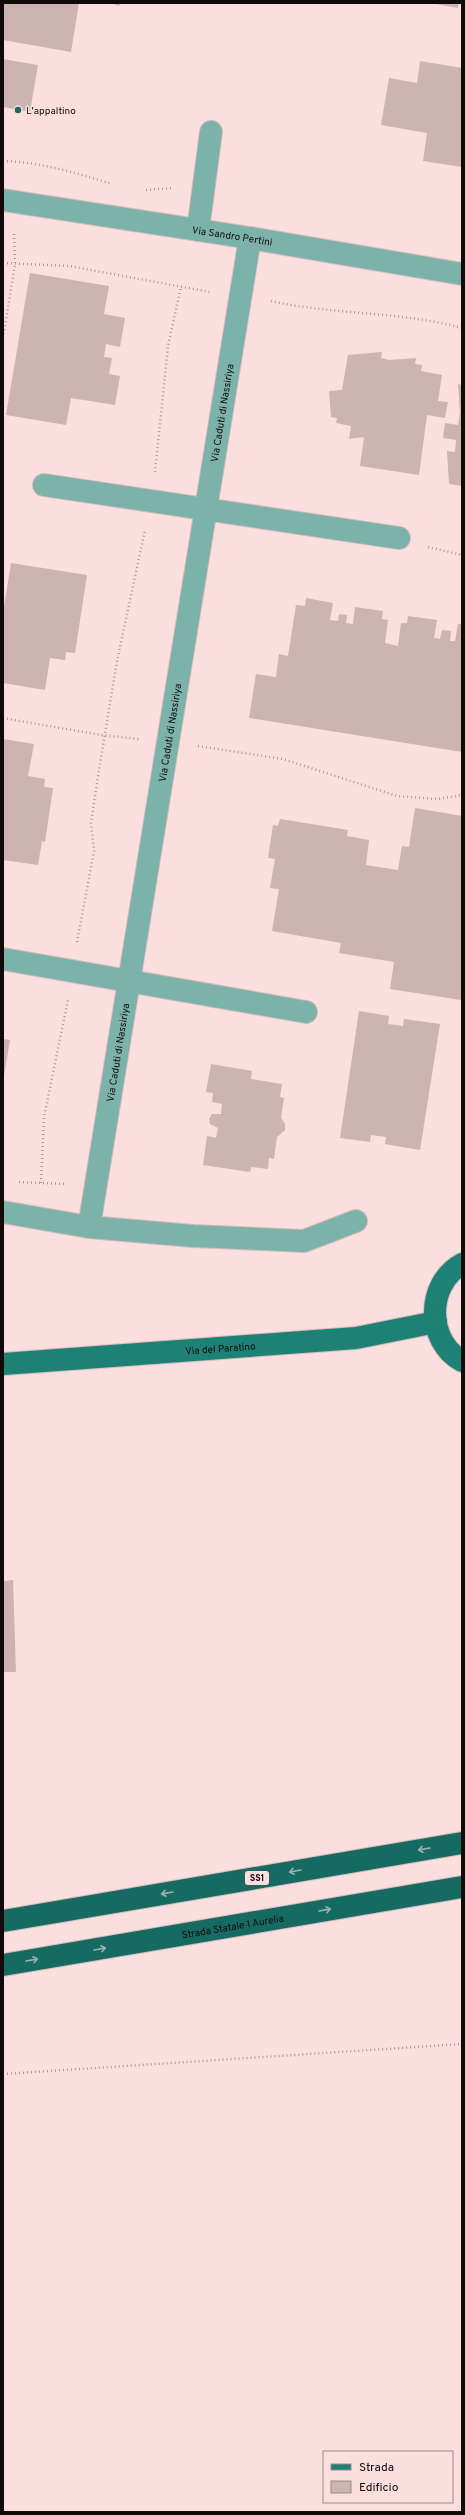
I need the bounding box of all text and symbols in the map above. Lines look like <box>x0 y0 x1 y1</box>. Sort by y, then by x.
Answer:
marker: L'appaltino <box>13 105 23 115</box>
place label: L'appaltino <box>26 105 76 118</box>
street label: Via Sandro Pertini <box>191 224 273 250</box>
street label: Via Caduti di Nassiriya <box>209 363 237 463</box>
street label: Via Caduti di Nassiriya <box>157 683 185 783</box>
street label: Via Caduti di Nassiriya <box>104 1002 133 1103</box>
street label: Via del Paratino <box>185 1340 257 1359</box>
one-way arrow <box>417 1845 430 1853</box>
one-way arrow <box>289 1867 302 1875</box>
road number: SS1 <box>245 1871 269 1885</box>
one-way arrow <box>161 1889 174 1897</box>
one-way arrow <box>318 1906 331 1914</box>
street label: Strada Statale 1 Aurelia <box>181 1912 285 1943</box>
one-way arrow <box>93 1944 106 1952</box>
one-way arrow <box>25 1956 38 1964</box>
legend <box>323 2451 453 2503</box>
text: Strada <box>359 2460 394 2476</box>
text: Edificio <box>359 2480 399 2496</box>

